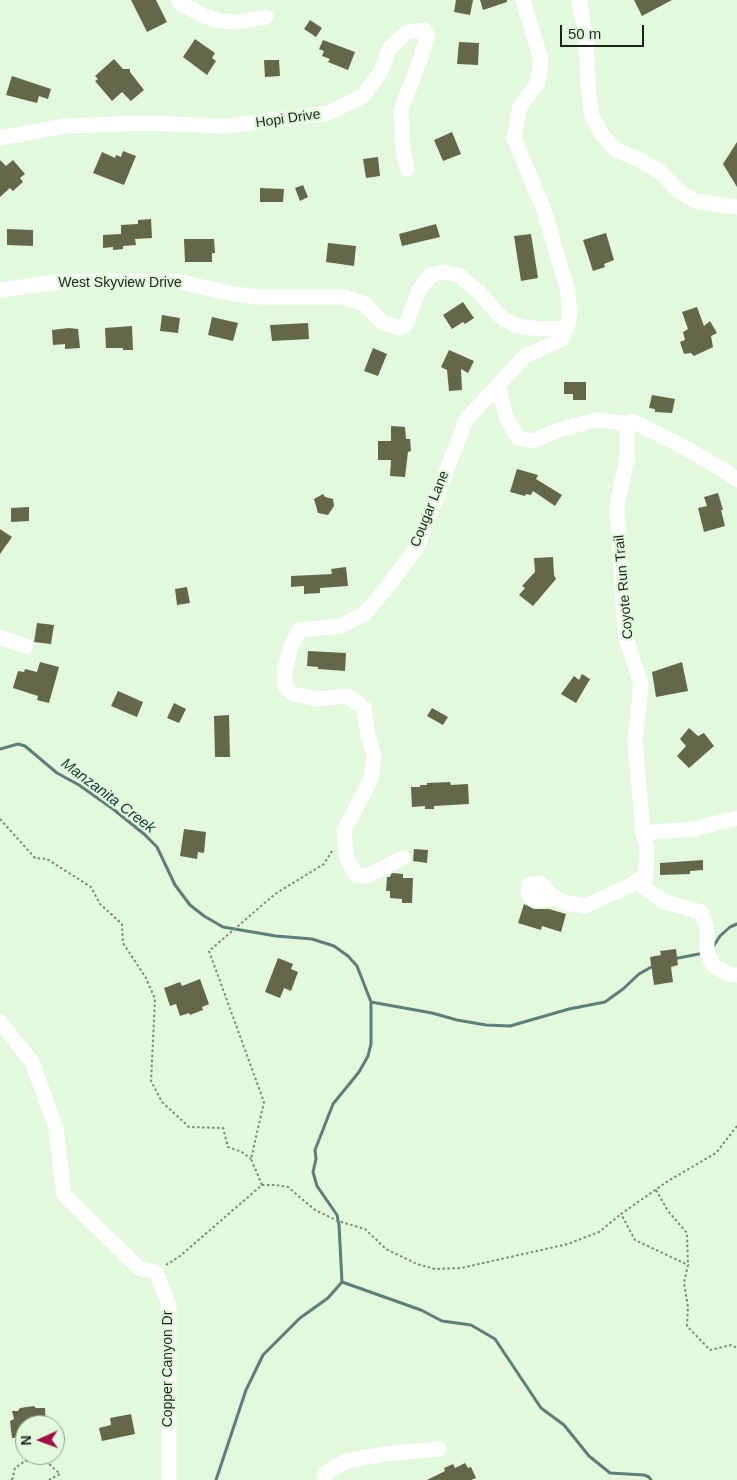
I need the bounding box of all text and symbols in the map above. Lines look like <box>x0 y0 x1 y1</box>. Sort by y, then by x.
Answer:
scale bar <box>562 15 646 47</box>
text: 50 m <box>568 25 601 42</box>
street label: Hopi Drive <box>254 106 322 132</box>
street label: West Skyview Drive <box>58 275 182 291</box>
street label: Cougar Lane <box>407 468 453 550</box>
street label: Coyote Run Trail <box>611 534 637 640</box>
water label: Manzanita Creek <box>57 755 159 837</box>
street label: Copper Canyon Dr <box>160 1311 176 1427</box>
north arrow <box>15 1415 65 1465</box>
text: N <box>18 1435 34 1446</box>

